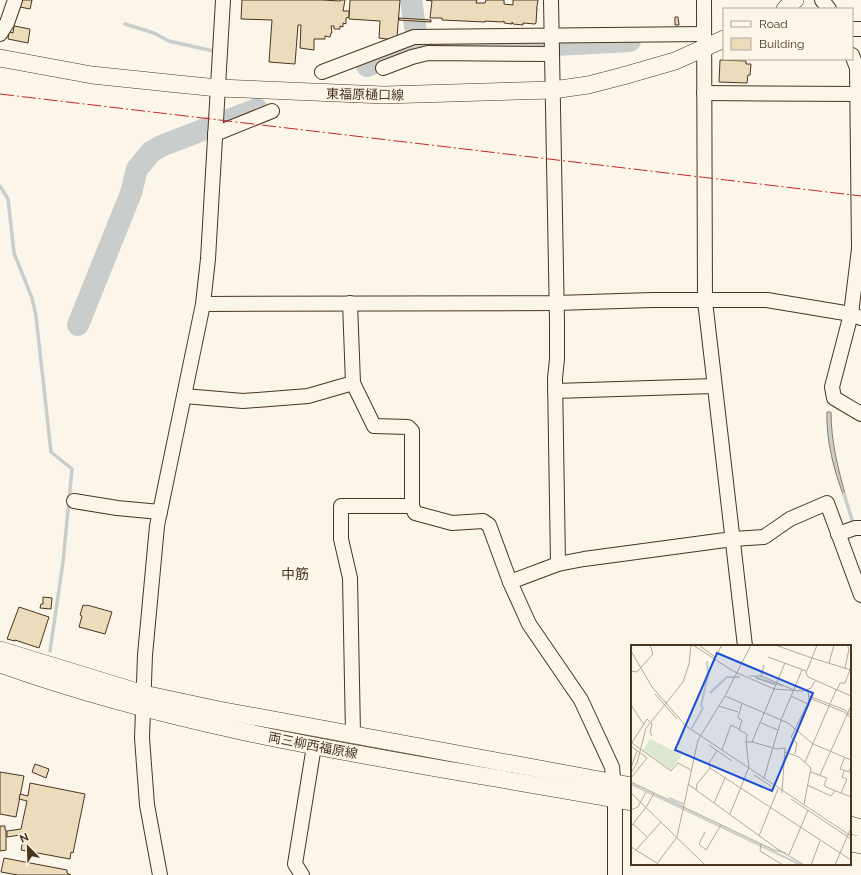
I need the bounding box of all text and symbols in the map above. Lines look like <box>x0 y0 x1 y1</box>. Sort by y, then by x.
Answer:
legend <box>723 8 853 60</box>
text: Road <box>759 17 788 31</box>
text: Building <box>759 37 805 51</box>
street label: 東福原樋口線 <box>326 86 404 103</box>
district label: 中筋 <box>281 566 309 582</box>
inset map <box>631 645 851 865</box>
street label: 両三柳西福原線 <box>267 729 359 762</box>
north arrow <box>8 827 48 867</box>
text: N <box>18 831 31 846</box>

